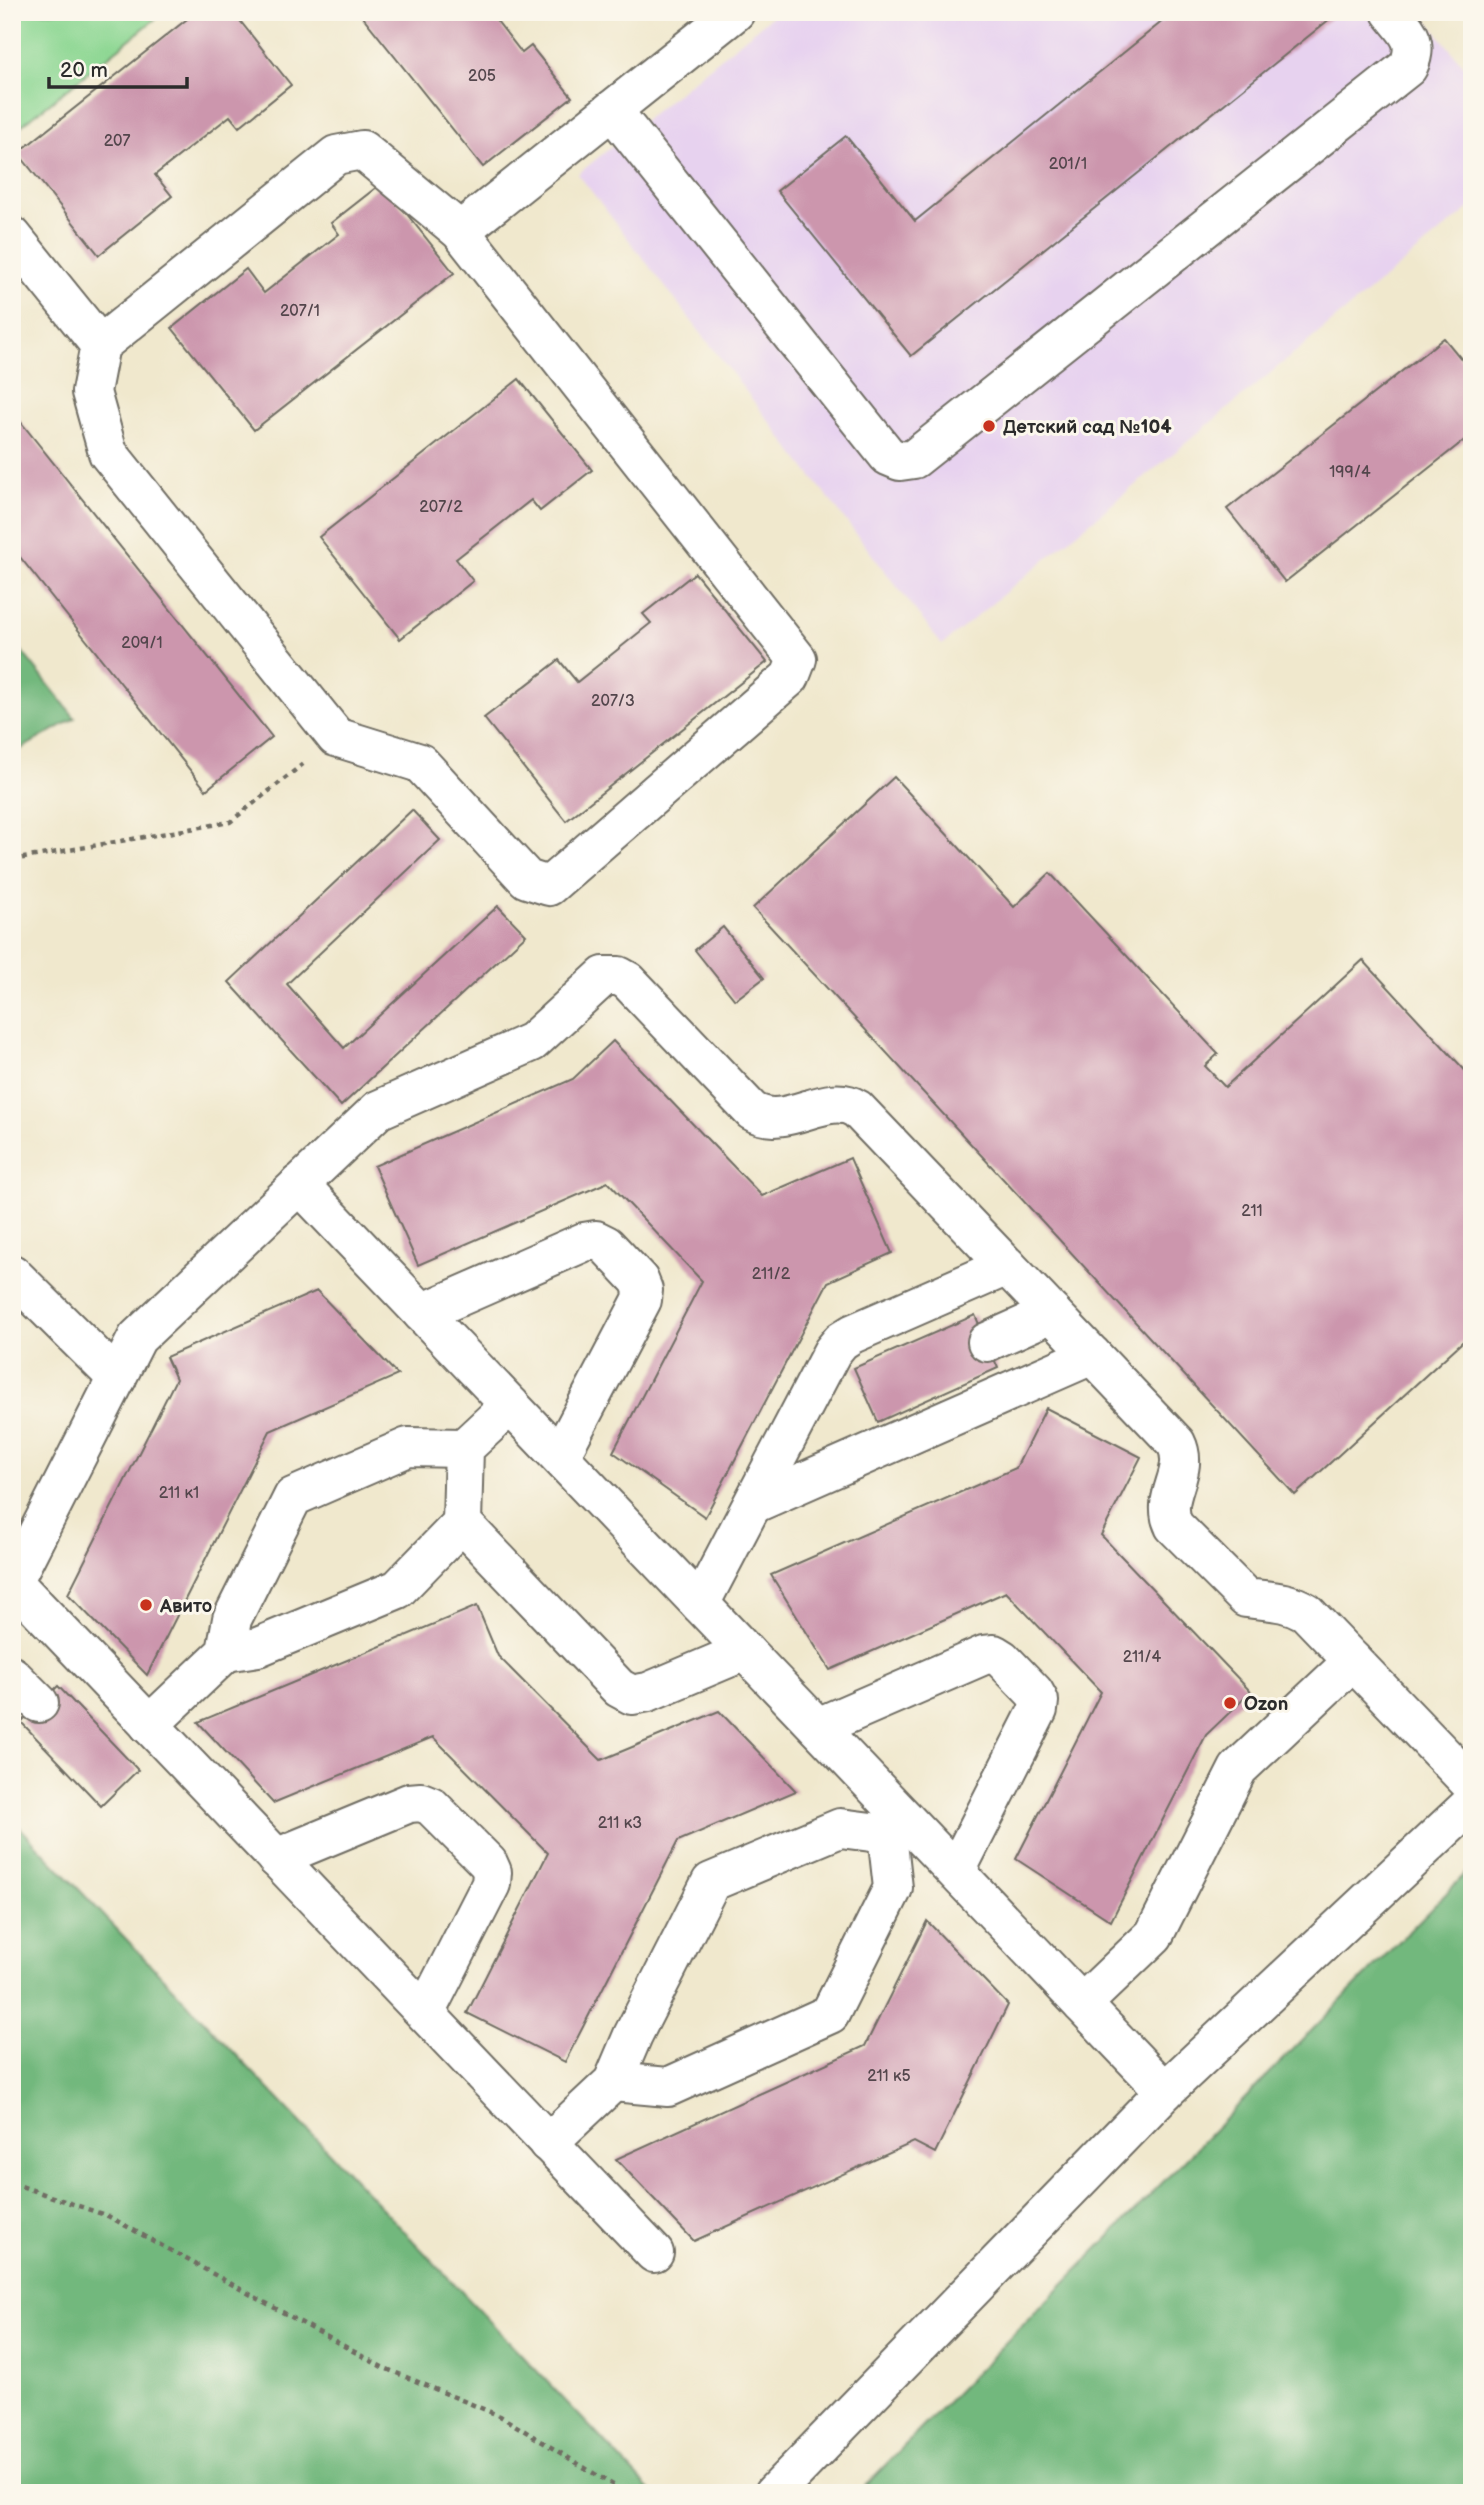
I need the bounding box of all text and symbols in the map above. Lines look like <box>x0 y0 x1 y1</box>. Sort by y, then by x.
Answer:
scale bar <box>49 46 187 90</box>
text: 20 m <box>60 58 108 83</box>
house number: 205 <box>468 67 496 86</box>
house number: 207 <box>104 132 130 151</box>
house number: 201/1 <box>1049 155 1087 174</box>
house number: 207/1 <box>280 302 320 321</box>
place label: Детский сад №104 <box>1003 416 1172 439</box>
marker: Детский сад №104 <box>981 418 997 434</box>
house number: 199/4 <box>1329 463 1371 482</box>
house number: 207/2 <box>419 498 463 517</box>
house number: 209/1 <box>121 634 163 653</box>
house number: 207/3 <box>591 692 635 711</box>
house number: 211 <box>1241 1202 1263 1221</box>
house number: 211/2 <box>752 1265 791 1284</box>
house number: 211 к1 <box>159 1484 199 1503</box>
place label: Авито <box>159 1595 212 1618</box>
marker: Авито <box>138 1597 154 1613</box>
house number: 211/4 <box>1123 1648 1162 1667</box>
place label: Ozon <box>1244 1693 1288 1716</box>
marker: Ozon <box>1222 1695 1238 1711</box>
house number: 211 к3 <box>598 1814 642 1833</box>
house number: 211 к5 <box>867 2067 911 2086</box>

